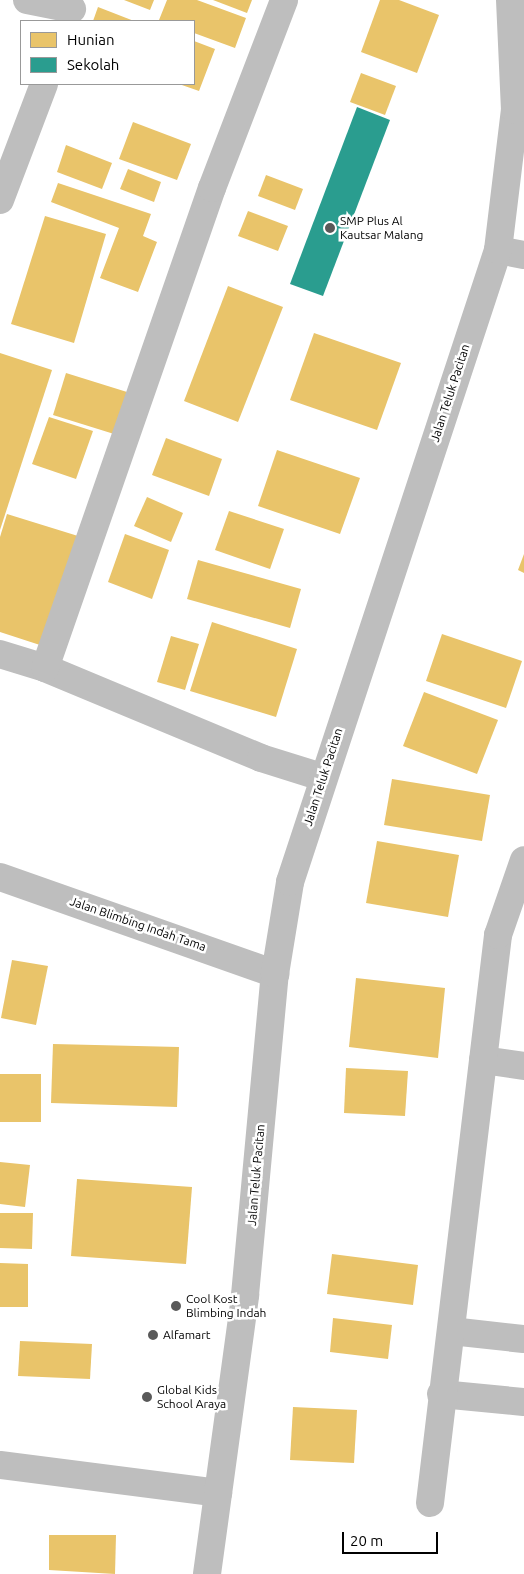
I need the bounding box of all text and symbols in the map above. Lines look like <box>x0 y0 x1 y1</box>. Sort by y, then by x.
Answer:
legend <box>20 20 195 85</box>
text: Hunian <box>67 31 115 48</box>
text: Sekolah <box>67 56 119 73</box>
place label: SMP Plus Al Kautsar Malang <box>340 214 423 242</box>
marker: SMP Plus Al Kautsar Malang <box>324 222 336 234</box>
street label: Jalan Teluk Pacitan <box>427 342 473 444</box>
street label: Jalan Teluk Pacitan <box>300 726 346 828</box>
street label: Jalan Blimbing Indah Tama <box>68 894 208 954</box>
street label: Jalan Teluk Pacitan <box>244 1124 268 1226</box>
place label: Cool Kost Blimbing Indah <box>186 1292 266 1320</box>
marker: Cool Kost Blimbing Indah <box>170 1300 182 1312</box>
place label: Alfamart <box>163 1328 210 1342</box>
marker: Alfamart <box>147 1329 159 1341</box>
place label: Global Kids School Araya <box>157 1383 226 1411</box>
marker: Global Kids School Araya <box>141 1391 153 1403</box>
scale bar <box>344 1522 440 1554</box>
text: 20 m <box>350 1532 383 1549</box>

